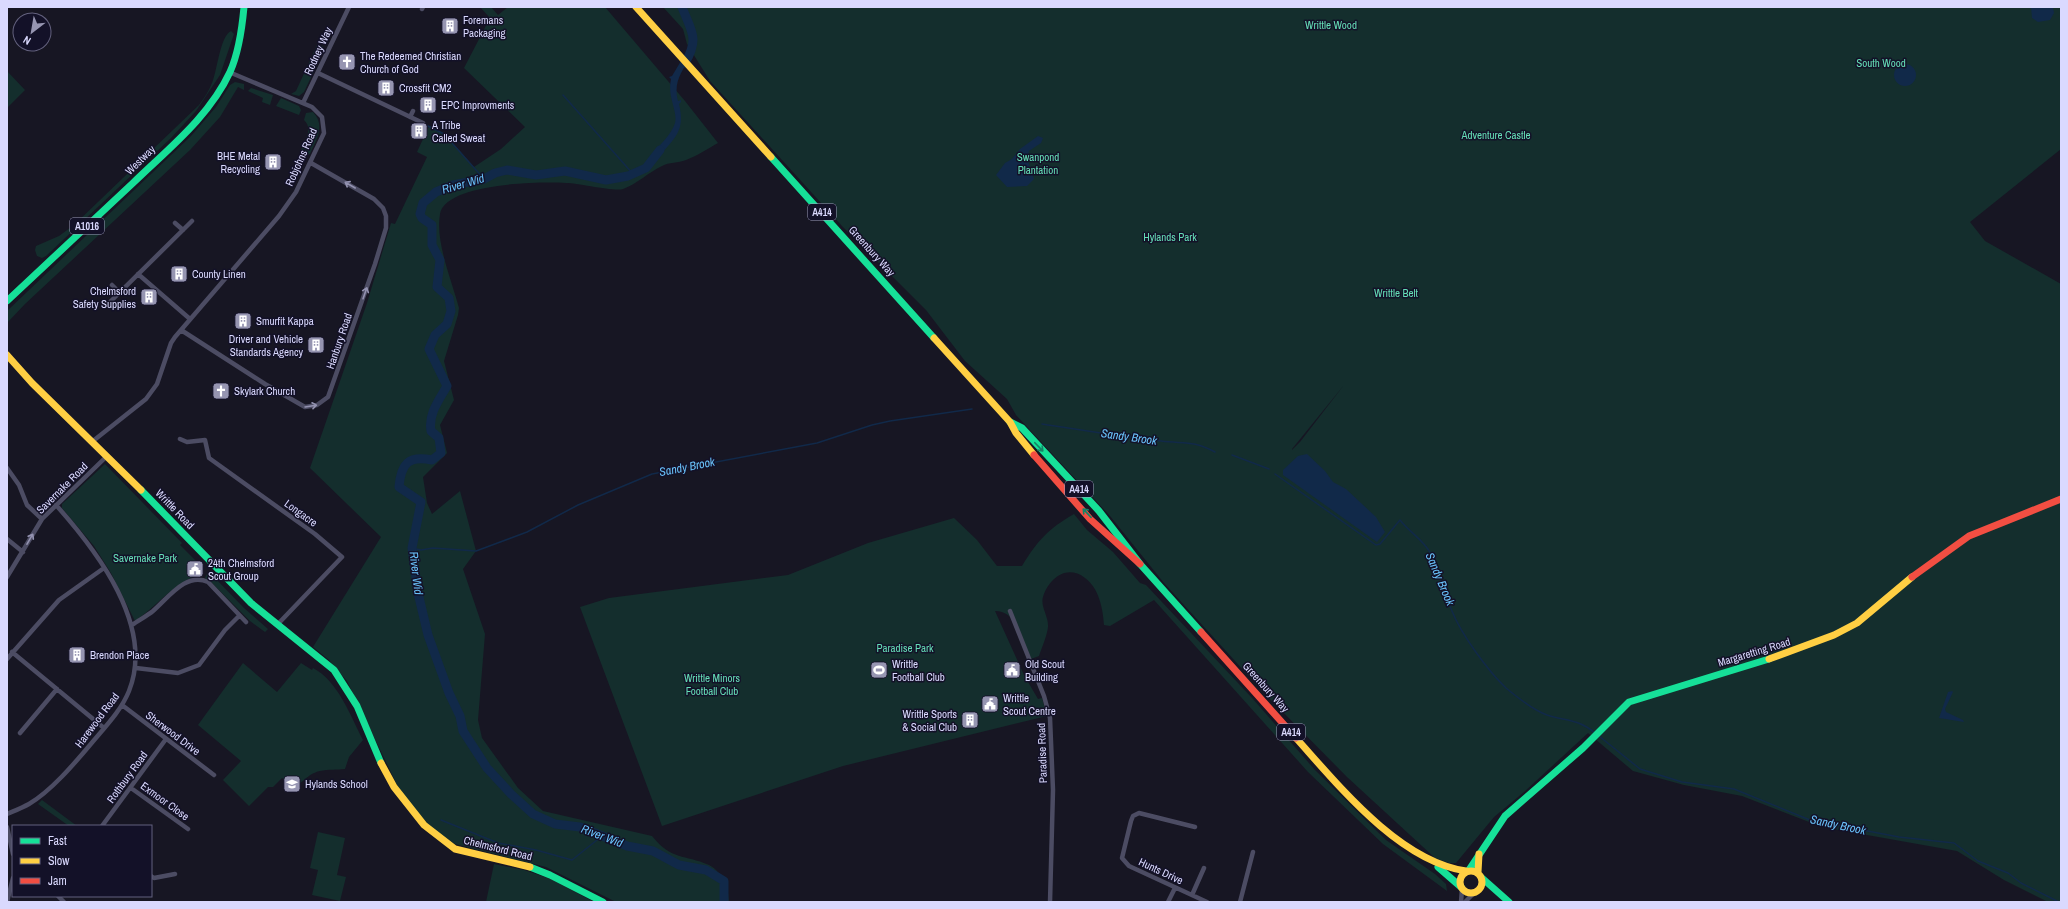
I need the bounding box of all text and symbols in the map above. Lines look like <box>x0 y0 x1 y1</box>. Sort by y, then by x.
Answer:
north arrow <box>12 12 52 52</box>
place label: Foremans Packaging <box>463 13 506 40</box>
building icon: Foremans Packaging <box>440 16 460 36</box>
park label: Writtle Wood <box>1305 18 1357 32</box>
street label: Rodney Way <box>301 24 335 77</box>
text: N <box>20 33 33 48</box>
place label: The Redeemed Christian Church of God <box>360 49 461 76</box>
church icon: The Redeemed Christian Church of God <box>337 52 357 72</box>
park label: South Wood <box>1856 56 1906 70</box>
building icon: Crossfit CM2 <box>376 78 396 98</box>
place label: Crossfit CM2 <box>399 81 452 95</box>
building icon: EPC Improvments <box>418 95 438 115</box>
place label: EPC Improvments <box>441 98 515 112</box>
place label: A Tribe Called Sweat <box>431 118 486 145</box>
building icon: A Tribe Called Sweat <box>409 121 429 141</box>
street label: Robjohns Road <box>282 126 320 188</box>
park label: Adventure Castle <box>1460 128 1531 142</box>
street label: Westway <box>122 142 158 178</box>
place label: BHE Metal Recycling <box>217 149 260 176</box>
park label: Swanpond Plantation <box>1017 150 1059 177</box>
building icon: BHE Metal Recycling <box>263 152 283 172</box>
water label: River Wid <box>440 170 487 198</box>
one-way arrow <box>344 180 356 188</box>
road number: A414 <box>808 204 836 220</box>
road number: A1016 <box>70 218 104 234</box>
street label: Greenbury Way <box>846 223 899 279</box>
park label: Hylands Park <box>1143 230 1197 244</box>
building icon: County Linen <box>169 264 189 284</box>
place label: County Linen <box>192 267 246 281</box>
place label: Chelmsford Safety Supplies <box>73 284 136 311</box>
park label: Writtle Belt <box>1374 286 1418 300</box>
building icon: Chelmsford Safety Supplies <box>139 287 159 307</box>
one-way arrow <box>362 288 370 300</box>
building icon: Smurfit Kappa <box>233 311 253 331</box>
street label: Hanbury Road <box>323 311 355 371</box>
place label: Smurfit Kappa <box>256 314 314 328</box>
place label: Driver and Vehicle Standards Agency <box>229 332 303 359</box>
building icon: Driver and Vehicle Standards Agency <box>306 335 326 355</box>
church icon: Skylark Church <box>211 381 231 401</box>
place label: Skylark Church <box>234 384 295 398</box>
one-way arrow <box>305 402 318 410</box>
water label: Sandy Brook <box>1100 425 1159 449</box>
one-way arrow <box>1035 442 1044 452</box>
water label: Sandy Brook <box>658 454 717 480</box>
street label: Savernake Road <box>33 459 91 517</box>
road number: A414 <box>1065 481 1093 497</box>
street label: Writtle Road <box>153 486 197 532</box>
street label: Longacre <box>282 496 320 530</box>
one-way arrow <box>1082 508 1092 518</box>
one-way arrow <box>27 533 35 545</box>
water label: River Wid <box>405 550 427 596</box>
water label: Sandy Brook <box>1422 550 1459 609</box>
park label: Savernake Park <box>113 551 178 565</box>
place label: 24th Chelmsford Scout Group <box>208 556 274 583</box>
public building icon: 24th Chelmsford Scout Group <box>185 559 205 579</box>
street label: Margaretting Road <box>1716 634 1792 670</box>
park label: Paradise Park <box>876 641 934 655</box>
building icon: Brendon Place <box>67 645 87 665</box>
place label: Brendon Place <box>90 648 149 662</box>
place label: Writtle Football Club <box>892 657 945 684</box>
place label: Old Scout Building <box>1025 657 1065 684</box>
street label: Greenbury Way <box>1240 659 1293 715</box>
sports icon: Writtle Football Club <box>869 660 889 680</box>
public building icon: Old Scout Building <box>1002 660 1022 680</box>
park label: Writtle Minors Football Club <box>684 671 740 698</box>
street label: Harewood Road <box>72 690 122 750</box>
place label: Writtle Scout Centre <box>1003 691 1056 718</box>
public building icon: Writtle Scout Centre <box>980 694 1000 714</box>
place label: Writtle Sports & Social Club <box>902 707 957 734</box>
street label: Sherwood Drive <box>143 708 203 758</box>
building icon: Writtle Sports & Social Club <box>960 710 980 730</box>
street label: Paradise Road <box>1034 723 1050 783</box>
road number: A414 <box>1277 724 1305 740</box>
street label: Rothbury Road <box>104 748 150 806</box>
school or university icon: Hylands School <box>282 774 302 794</box>
place label: Hylands School <box>305 777 368 791</box>
street label: Exmoor Close <box>138 779 192 823</box>
water label: Sandy Brook <box>1809 811 1868 839</box>
water label: River Wid <box>579 821 626 851</box>
legend <box>12 825 152 897</box>
text: Fast <box>48 833 67 849</box>
street label: Chelmsford Road <box>462 833 534 863</box>
text: Slow <box>48 853 70 869</box>
street label: Hunts Drive <box>1136 855 1186 887</box>
text: Jam <box>48 873 67 889</box>

